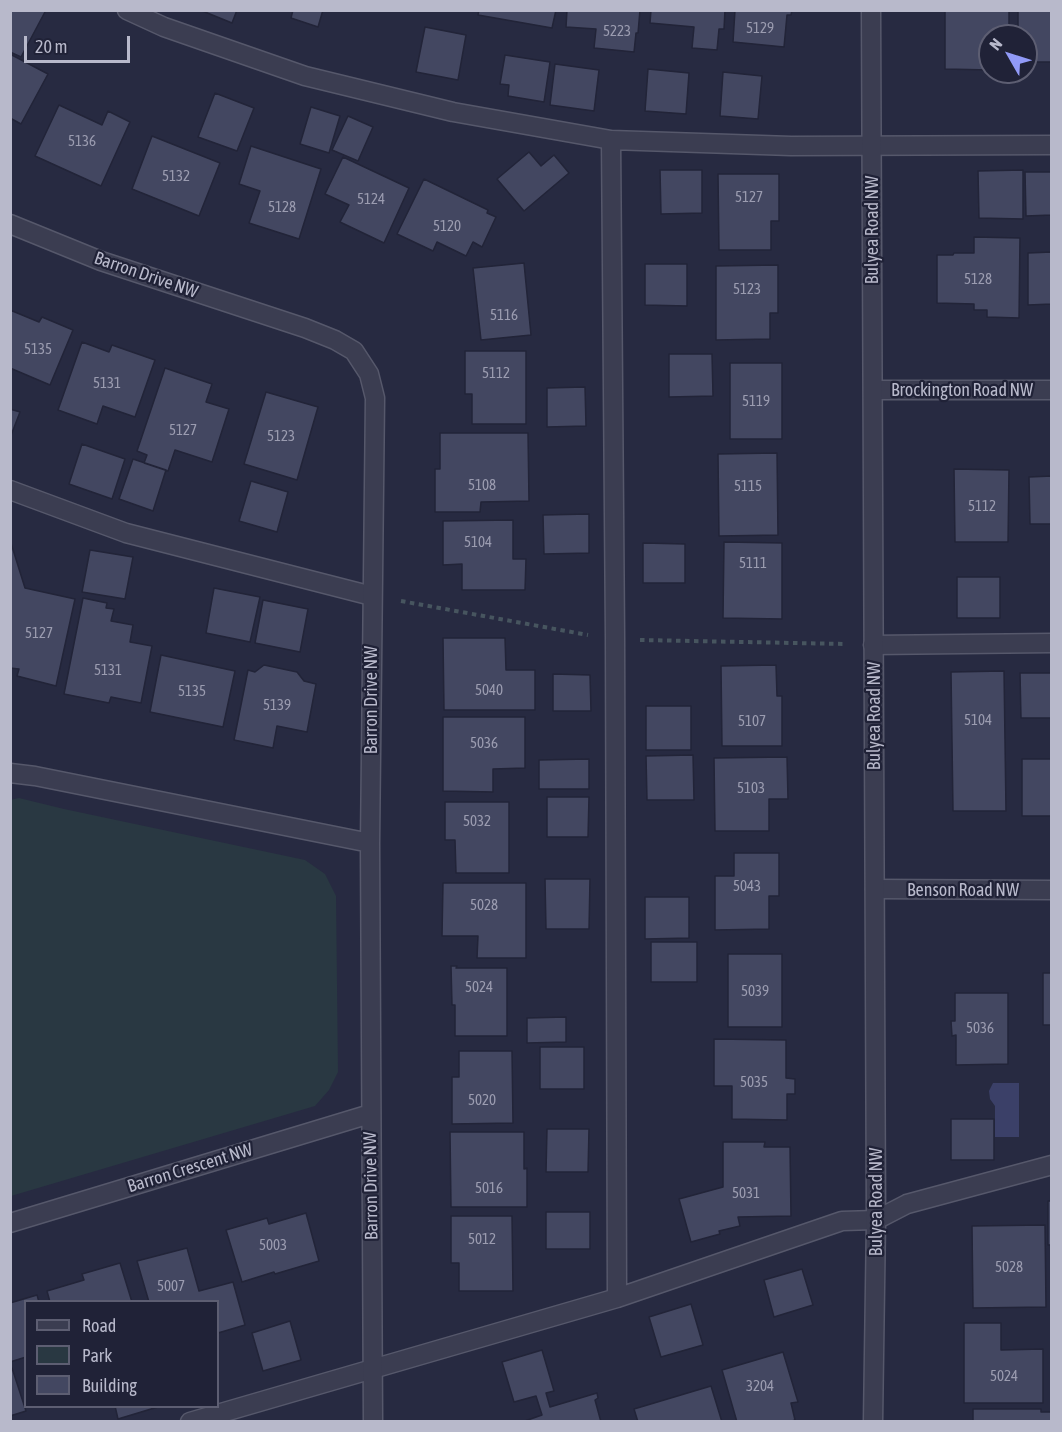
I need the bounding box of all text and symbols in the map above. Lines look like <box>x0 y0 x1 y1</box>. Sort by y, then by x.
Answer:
house number: 5129 <box>746 19 774 37</box>
house number: 5223 <box>603 22 631 40</box>
scale bar <box>27 24 134 62</box>
north arrow <box>978 24 1038 84</box>
text: N <box>986 35 1006 53</box>
text: 20 m <box>35 36 67 57</box>
house number: 5136 <box>68 132 96 150</box>
house number: 5132 <box>162 167 190 185</box>
street label: Bulyea Road NW <box>861 176 883 284</box>
house number: 5127 <box>735 188 763 206</box>
house number: 5124 <box>357 190 385 208</box>
house number: 5128 <box>268 198 296 216</box>
house number: 5120 <box>433 217 461 235</box>
street label: Barron Drive NW <box>91 247 201 303</box>
house number: 5128 <box>964 270 992 288</box>
house number: 5123 <box>733 280 761 298</box>
house number: 5116 <box>490 306 518 324</box>
house number: 5135 <box>24 340 52 358</box>
house number: 5112 <box>482 364 510 382</box>
house number: 5131 <box>93 374 121 392</box>
street label: Brockington Road NW <box>891 379 1033 401</box>
house number: 5119 <box>742 392 770 410</box>
house number: 5127 <box>169 421 197 439</box>
house number: 5123 <box>267 427 295 445</box>
house number: 5108 <box>468 476 496 494</box>
house number: 5115 <box>734 477 762 495</box>
house number: 5112 <box>968 497 996 515</box>
house number: 5104 <box>464 533 492 551</box>
house number: 5111 <box>739 554 767 572</box>
house number: 5127 <box>25 624 53 642</box>
street label: Barron Drive NW <box>360 646 382 754</box>
house number: 5131 <box>94 661 122 679</box>
street label: Bulyea Road NW <box>863 662 885 770</box>
house number: 5040 <box>475 681 503 699</box>
house number: 5135 <box>178 682 206 700</box>
house number: 5139 <box>263 696 291 714</box>
house number: 5104 <box>964 711 992 729</box>
house number: 5107 <box>738 712 766 730</box>
house number: 5036 <box>470 734 498 752</box>
house number: 5103 <box>737 779 765 797</box>
house number: 5032 <box>463 812 491 830</box>
house number: 5043 <box>733 877 761 895</box>
street label: Benson Road NW <box>907 879 1019 901</box>
house number: 5028 <box>470 896 498 914</box>
house number: 5024 <box>465 978 493 996</box>
house number: 5039 <box>741 982 769 1000</box>
house number: 5036 <box>966 1019 994 1037</box>
house number: 5035 <box>740 1073 768 1091</box>
house number: 5020 <box>468 1091 496 1109</box>
street label: Barron Drive NW <box>359 1132 383 1240</box>
street label: Barron Crescent NW <box>125 1139 255 1197</box>
street label: Bulyea Road NW <box>865 1148 887 1256</box>
house number: 5016 <box>475 1179 503 1197</box>
house number: 5031 <box>732 1184 760 1202</box>
house number: 5012 <box>468 1230 496 1248</box>
house number: 5003 <box>259 1236 287 1254</box>
house number: 5028 <box>995 1258 1023 1276</box>
house number: 5007 <box>157 1277 185 1295</box>
legend <box>24 1300 219 1408</box>
text: Road <box>82 1315 116 1336</box>
text: Park <box>82 1345 112 1366</box>
house number: 5024 <box>990 1367 1018 1385</box>
text: Building <box>82 1375 137 1396</box>
house number: 3204 <box>746 1377 774 1395</box>

